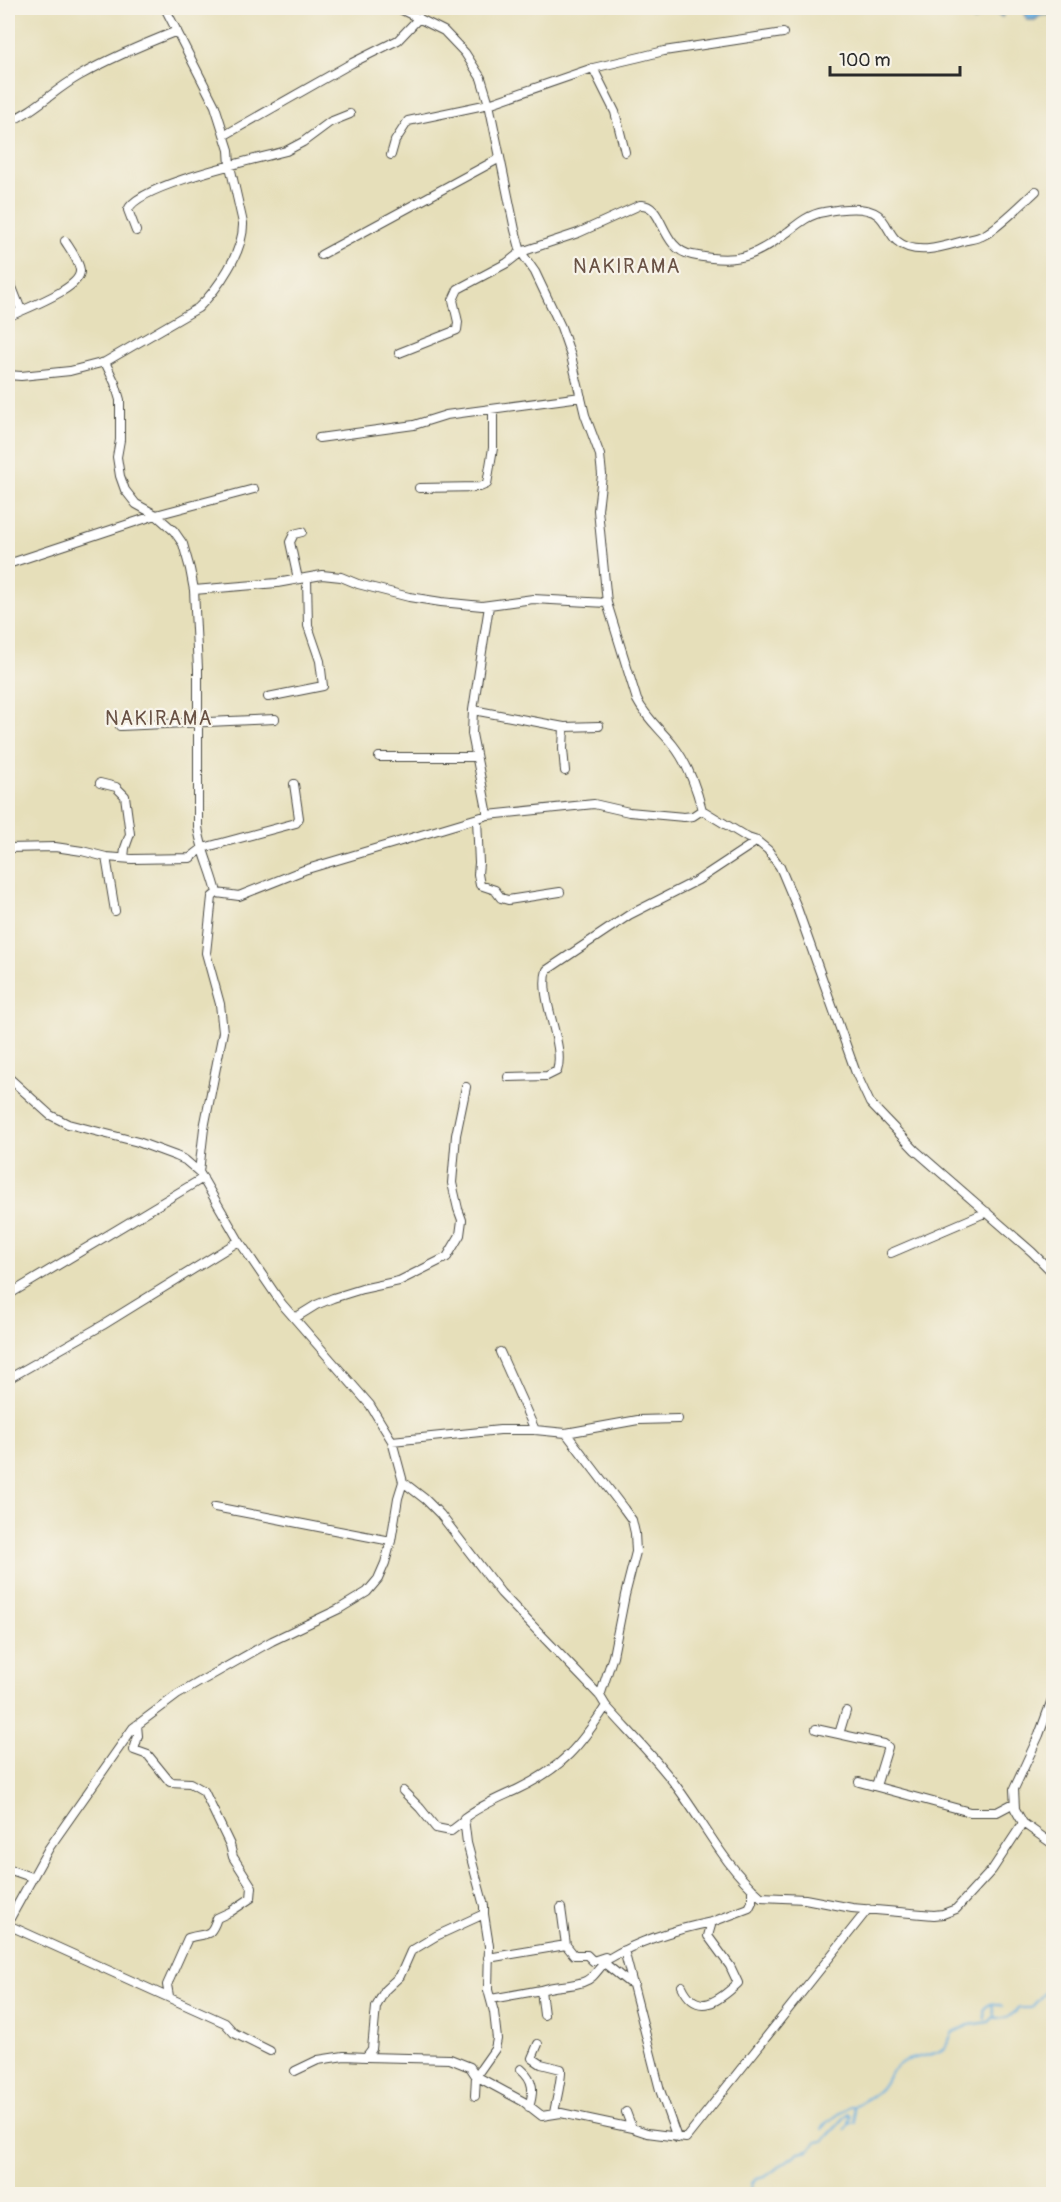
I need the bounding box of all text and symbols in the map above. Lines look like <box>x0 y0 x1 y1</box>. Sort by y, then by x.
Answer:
scale bar <box>830 39 960 77</box>
text: 100 m <box>839 49 891 72</box>
district label: NAKIRAMA <box>573 254 681 279</box>
district label: NAKIRAMA <box>105 706 213 731</box>

